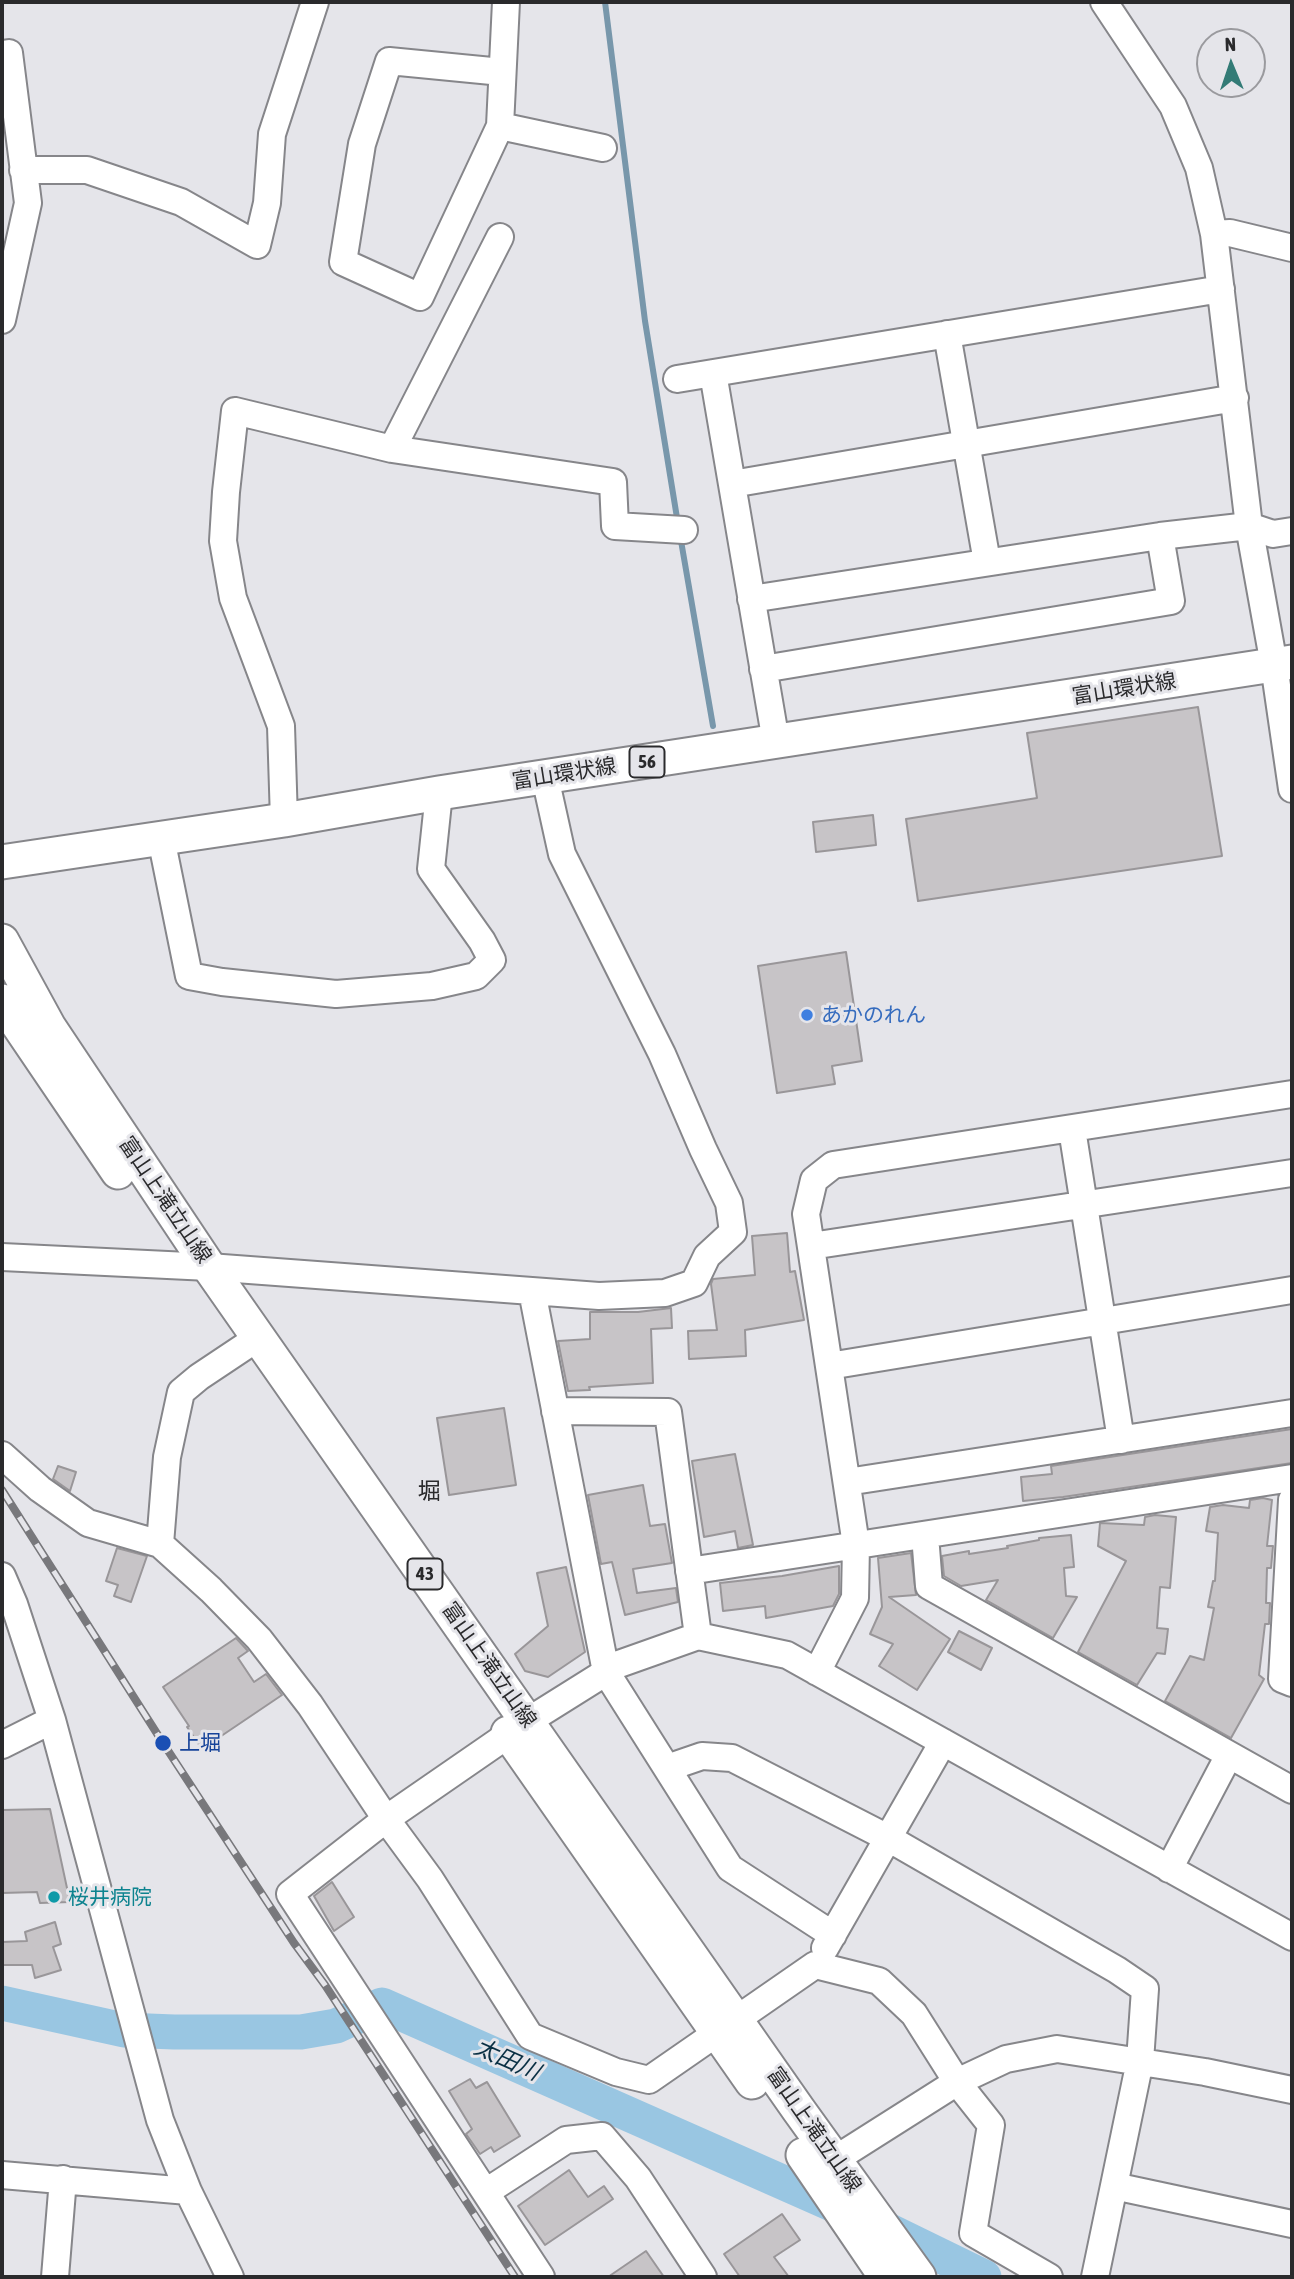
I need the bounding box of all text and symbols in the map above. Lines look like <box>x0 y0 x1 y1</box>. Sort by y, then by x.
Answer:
north arrow <box>1196 28 1266 98</box>
text: N <box>1224 33 1236 55</box>
street label: 富山環状線 <box>1070 668 1178 710</box>
road number: 56 <box>630 747 664 778</box>
street label: 富山環状線 <box>510 753 618 795</box>
place label: あかのれん <box>821 1002 926 1028</box>
marker: あかのれん <box>799 1007 815 1023</box>
street label: 富山上滝立山線 <box>113 1132 217 1268</box>
district label: 堀 <box>418 1478 440 1506</box>
road number: 43 <box>408 1558 442 1590</box>
street label: 富山上滝立山線 <box>437 1598 541 1732</box>
place label: 上堀 <box>179 1730 221 1756</box>
marker: 上堀 <box>153 1733 173 1753</box>
place label: 桜井病院 <box>68 1884 152 1910</box>
marker: 桜井病院 <box>46 1889 62 1905</box>
water label: 太田川 <box>470 2033 544 2087</box>
street label: 富山上滝立山線 <box>762 2063 866 2197</box>

